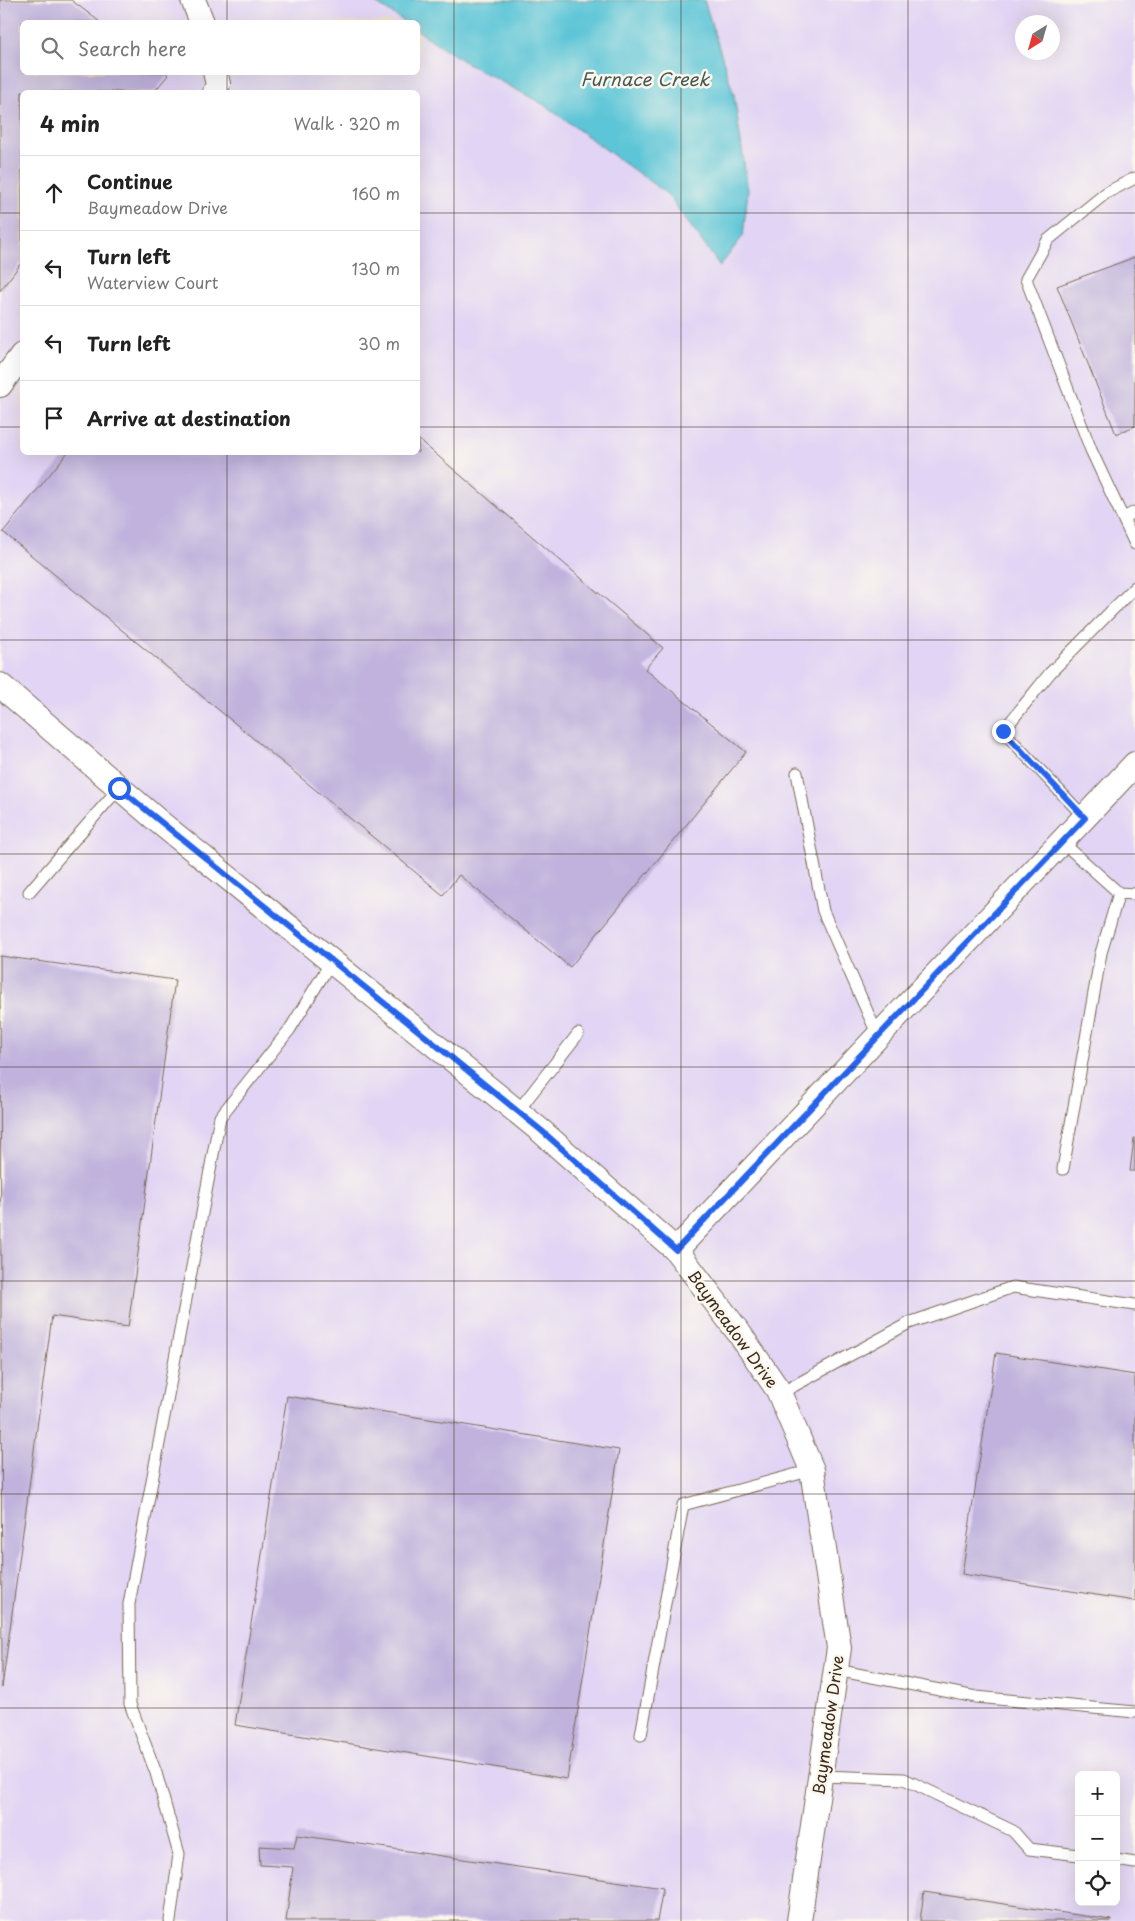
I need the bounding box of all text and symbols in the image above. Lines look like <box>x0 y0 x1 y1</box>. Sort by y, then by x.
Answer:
north arrow <box>1015 15 1060 60</box>
search box <box>20 20 420 75</box>
icon: search <box>38 34 66 62</box>
text: Search here <box>78 34 187 62</box>
water label: Furnace Creek <box>581 65 710 92</box>
text: 4 min <box>40 107 100 139</box>
text: Walk · 320 m <box>294 111 400 135</box>
text: Continue <box>87 167 173 195</box>
icon: ahead <box>40 179 68 207</box>
text: 160 m <box>352 181 400 205</box>
text: Baymeadow Drive <box>87 195 228 219</box>
text: Turn left <box>87 242 171 270</box>
icon: left <box>40 254 68 282</box>
text: 130 m <box>352 256 400 280</box>
text: Waterview Court <box>87 270 218 294</box>
icon: left <box>40 329 68 357</box>
text: Turn left <box>87 329 171 357</box>
text: 30 m <box>358 331 400 355</box>
icon: arrive <box>40 404 68 432</box>
text: Arrive at destination <box>87 404 291 432</box>
route end <box>992 720 1015 743</box>
route start <box>108 777 131 800</box>
street label: Baymeadow Drive <box>683 1264 785 1393</box>
street label: Baymeadow Drive <box>805 1653 849 1796</box>
map controls <box>1075 1771 1120 1906</box>
button: + <box>1075 1771 1120 1816</box>
button: − <box>1075 1816 1120 1861</box>
button: locate <box>1075 1861 1120 1906</box>

